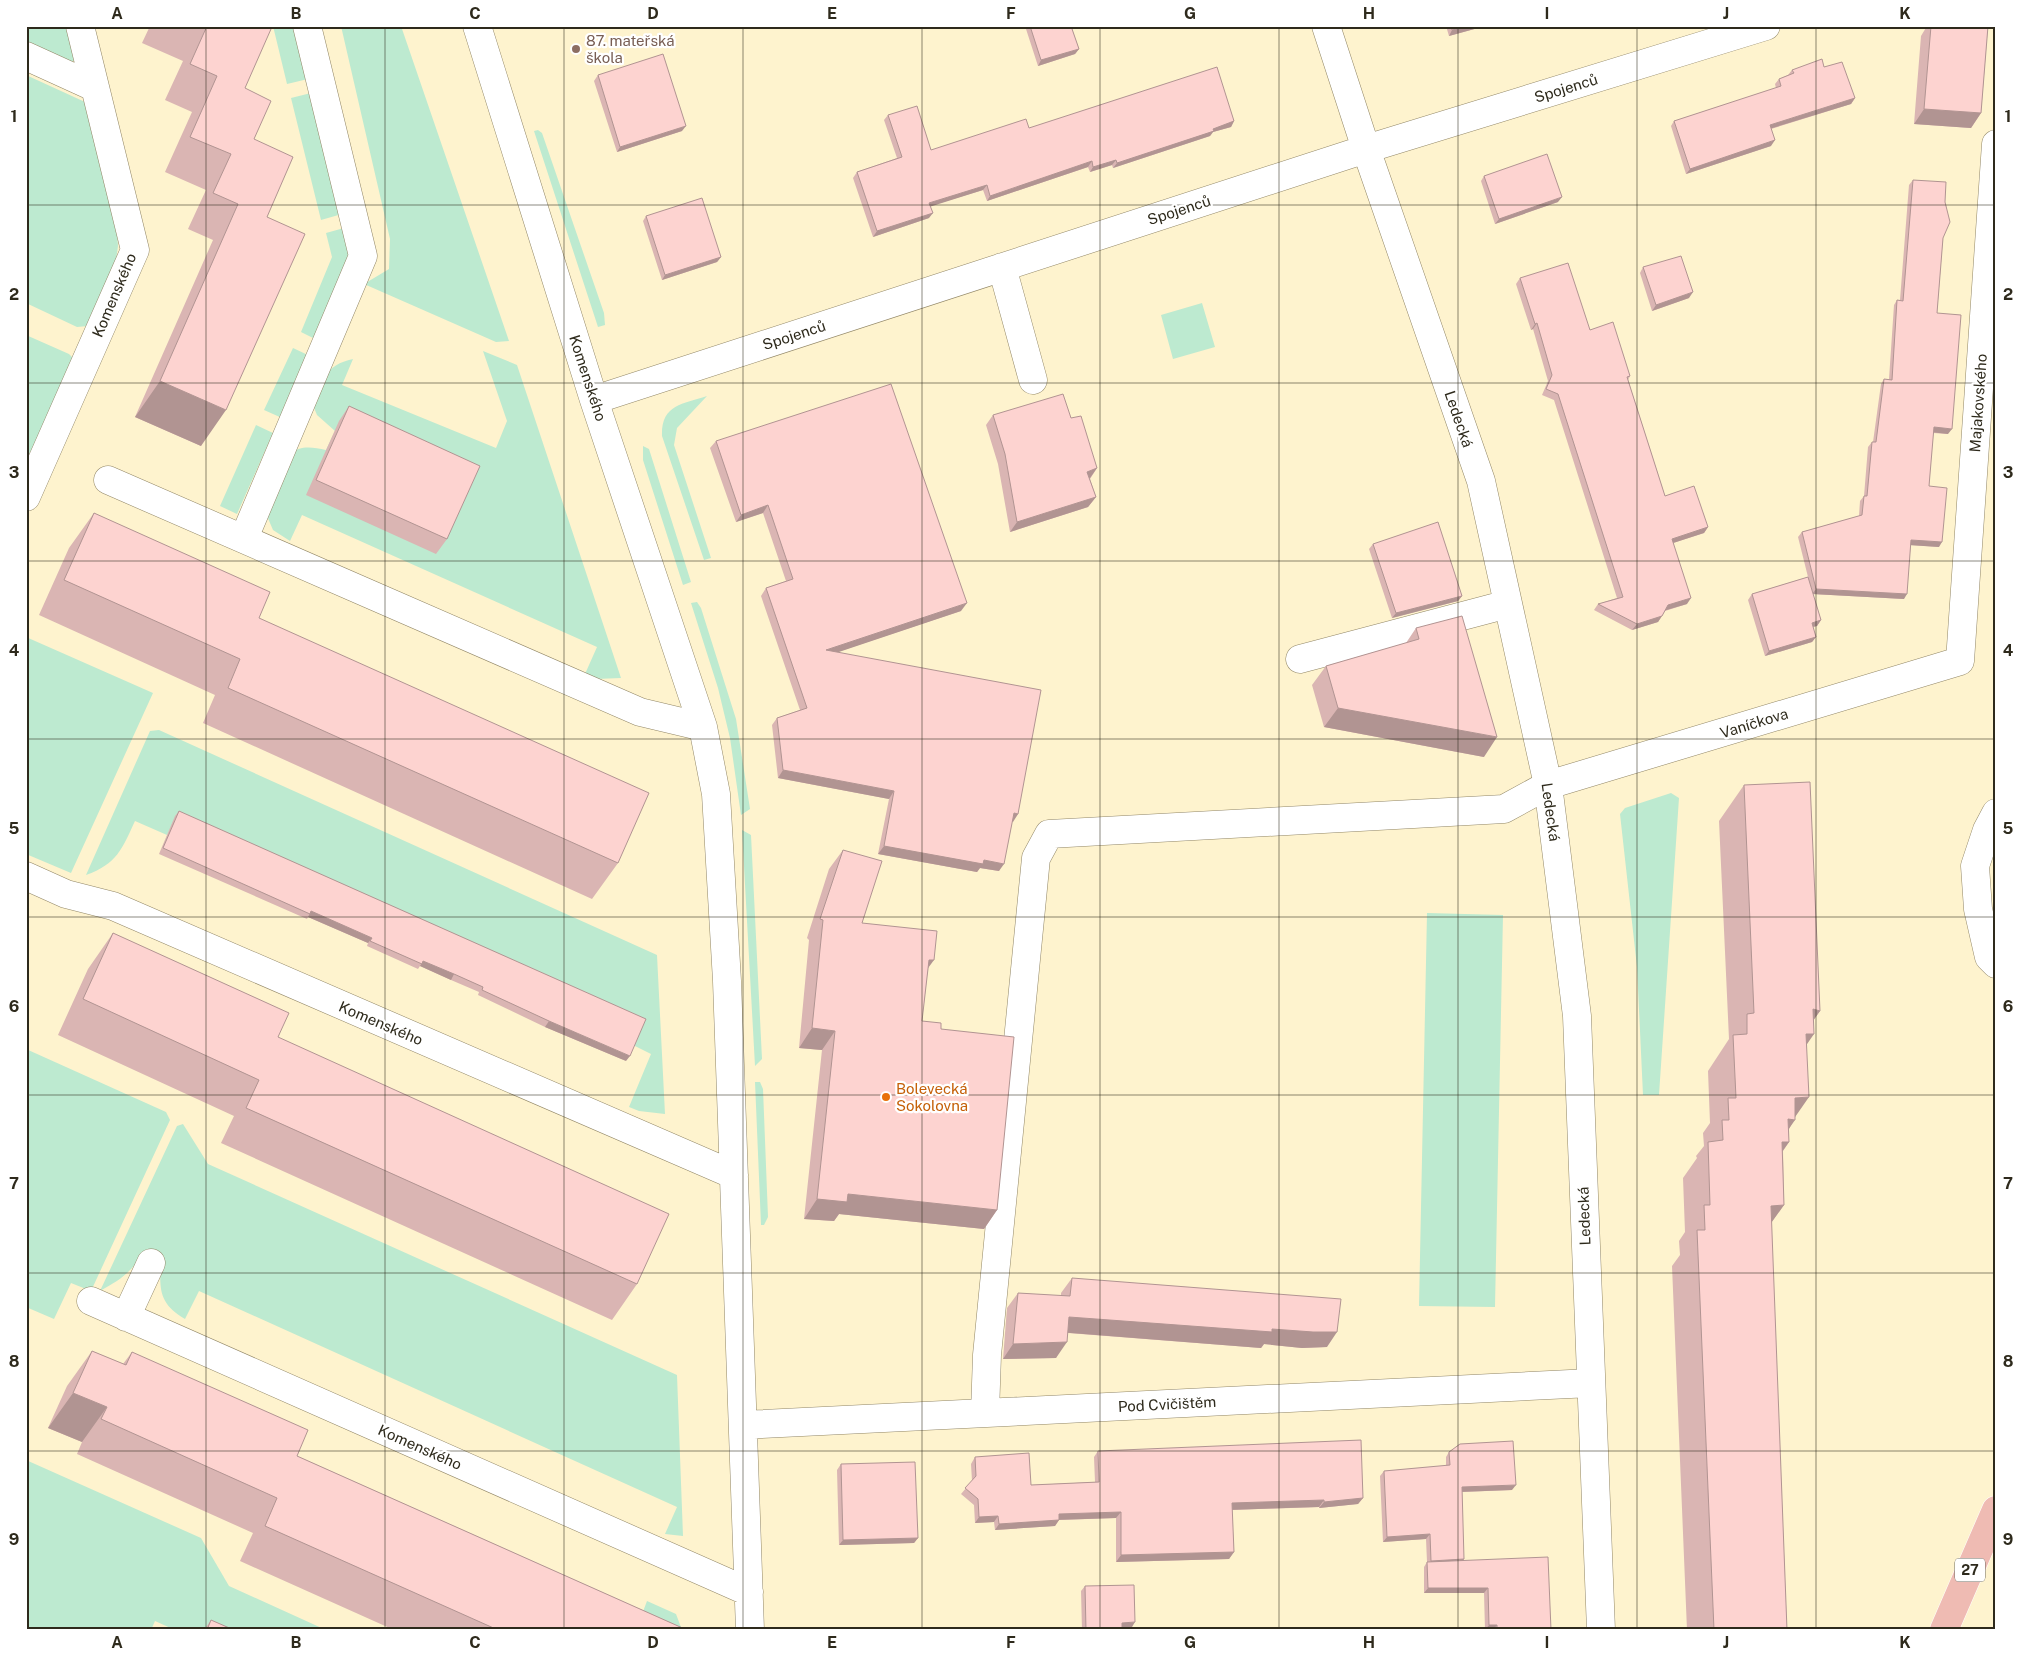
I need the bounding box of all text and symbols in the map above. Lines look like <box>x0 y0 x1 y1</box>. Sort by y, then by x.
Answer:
text: A <box>111 4 123 23</box>
text: B <box>291 4 302 23</box>
text: C <box>469 4 481 23</box>
text: D <box>647 4 659 23</box>
text: E <box>827 4 837 23</box>
text: F <box>1006 4 1016 23</box>
text: G <box>1184 4 1196 23</box>
text: H <box>1363 4 1375 23</box>
text: I <box>1545 4 1549 23</box>
text: J <box>1723 4 1729 23</box>
text: K <box>1899 4 1911 23</box>
place label: 87. mateřská škola <box>586 32 675 66</box>
marker: 87. mateřská škola <box>570 43 582 55</box>
street label: Spojenců <box>1532 70 1600 106</box>
text: 1 <box>11 107 17 126</box>
text: 1 <box>2005 107 2011 126</box>
street label: Spojenců <box>1145 192 1213 228</box>
street label: Komenského <box>89 250 139 340</box>
text: 2 <box>9 285 19 304</box>
text: 2 <box>2003 285 2013 304</box>
street label: Spojenců <box>760 317 828 353</box>
street label: Komenského <box>566 333 610 423</box>
street label: Majakovského <box>1966 353 1990 453</box>
street label: Ledecká <box>1441 388 1477 450</box>
text: 3 <box>9 463 19 482</box>
text: 3 <box>2003 463 2013 482</box>
text: 4 <box>9 641 20 660</box>
text: 4 <box>2003 641 2014 660</box>
street label: Vaníčkova <box>1718 705 1790 741</box>
street label: Ledecká <box>1538 782 1564 842</box>
text: 5 <box>9 819 20 838</box>
text: 5 <box>2003 819 2014 838</box>
text: 6 <box>9 997 19 1016</box>
text: 6 <box>2003 997 2013 1016</box>
street label: Komenského <box>336 998 426 1048</box>
place label: Bolevecká Sokolovna <box>896 1080 968 1114</box>
marker: Bolevecká Sokolovna <box>880 1091 892 1103</box>
text: 7 <box>9 1174 19 1193</box>
text: 7 <box>2003 1174 2013 1193</box>
street label: Ledecká <box>1574 1186 1594 1246</box>
text: 8 <box>9 1352 20 1371</box>
text: 8 <box>2003 1352 2014 1371</box>
street label: Pod Cvičištěm <box>1117 1393 1217 1415</box>
street label: Komenského <box>376 1421 464 1473</box>
text: 9 <box>9 1530 19 1549</box>
text: 9 <box>2003 1530 2013 1549</box>
road number: 27 <box>1955 1558 1985 1582</box>
text: A <box>111 1633 123 1652</box>
text: B <box>291 1633 302 1652</box>
text: C <box>469 1633 481 1652</box>
text: D <box>647 1633 659 1652</box>
text: E <box>827 1633 837 1652</box>
text: F <box>1006 1633 1016 1652</box>
text: G <box>1184 1633 1196 1652</box>
text: H <box>1363 1633 1375 1652</box>
text: I <box>1545 1633 1549 1652</box>
text: J <box>1723 1633 1729 1652</box>
text: K <box>1899 1633 1911 1652</box>

